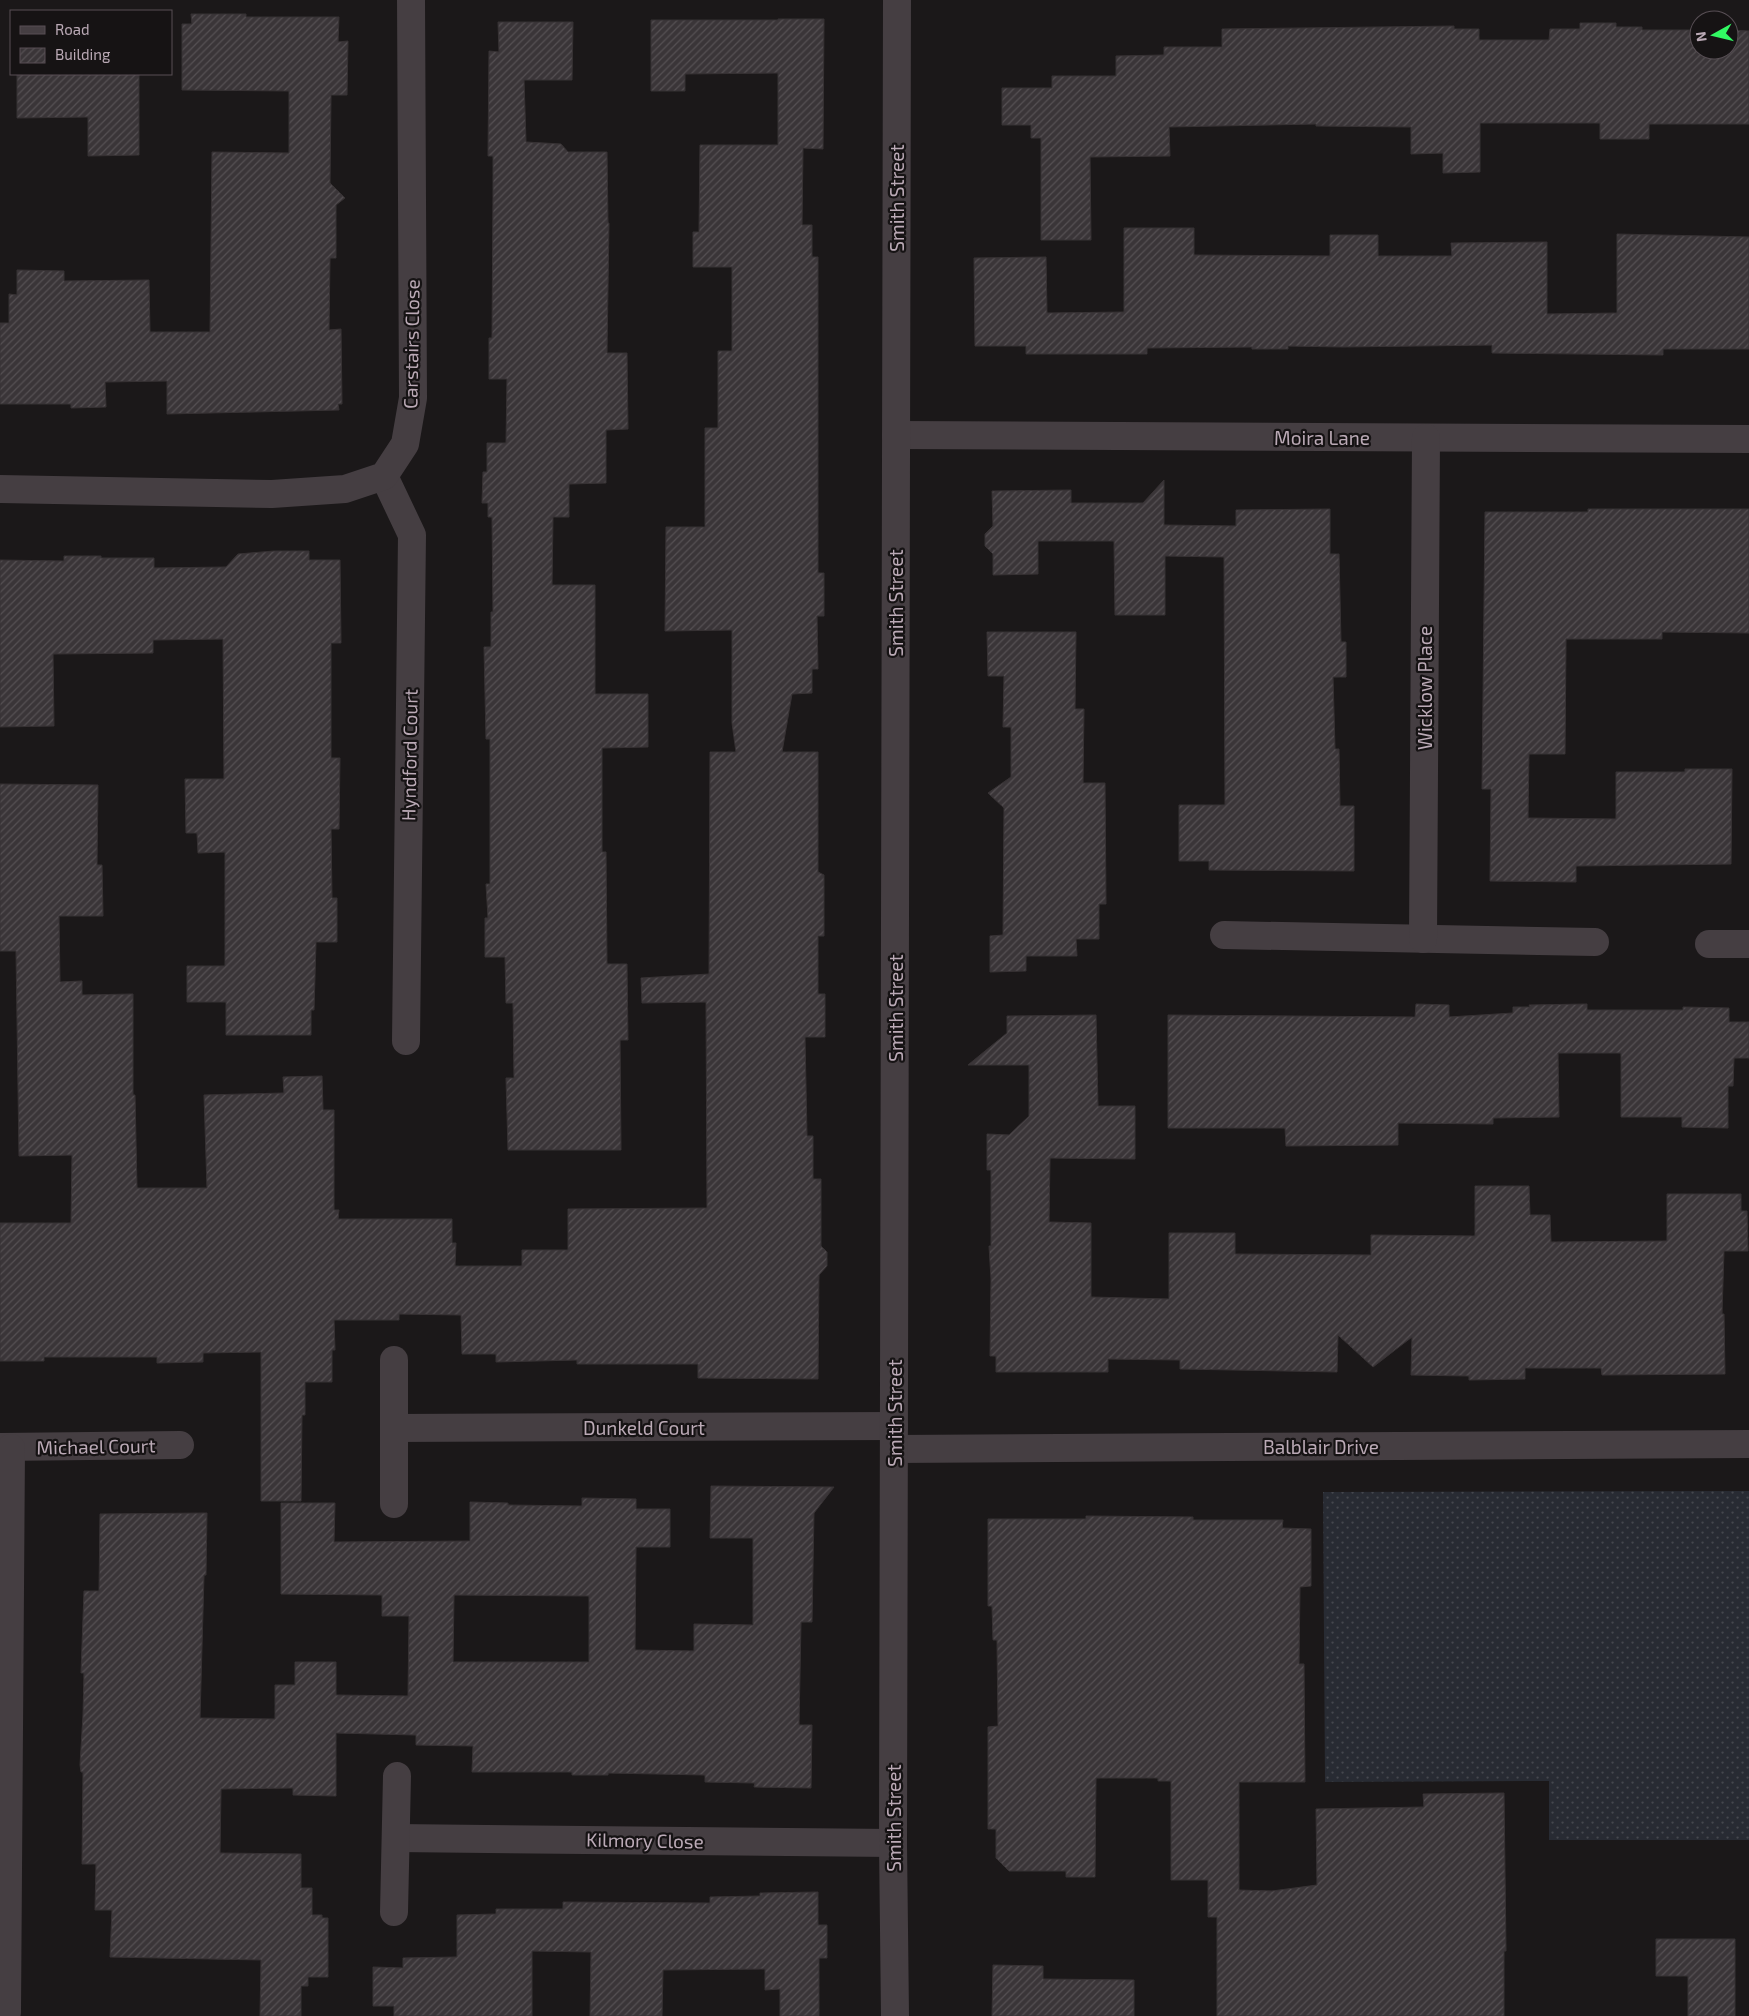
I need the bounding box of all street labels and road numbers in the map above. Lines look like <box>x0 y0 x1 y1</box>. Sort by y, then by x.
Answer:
street label: Smith Street <box>885 144 908 252</box>
street label: Carstairs Close <box>398 279 424 409</box>
street label: Moira Lane <box>1274 426 1370 449</box>
street label: Smith Street <box>884 549 907 657</box>
street label: Wicklow Place <box>1413 626 1436 750</box>
street label: Hyndford Court <box>396 689 422 821</box>
street label: Smith Street <box>884 954 907 1062</box>
street label: Smith Street <box>883 1359 906 1467</box>
street label: Dunkeld Court <box>583 1416 705 1439</box>
street label: Michael Court <box>36 1433 156 1459</box>
street label: Balblair Drive <box>1263 1435 1379 1458</box>
street label: Smith Street <box>882 1764 905 1872</box>
street label: Kilmory Close <box>586 1827 704 1853</box>

